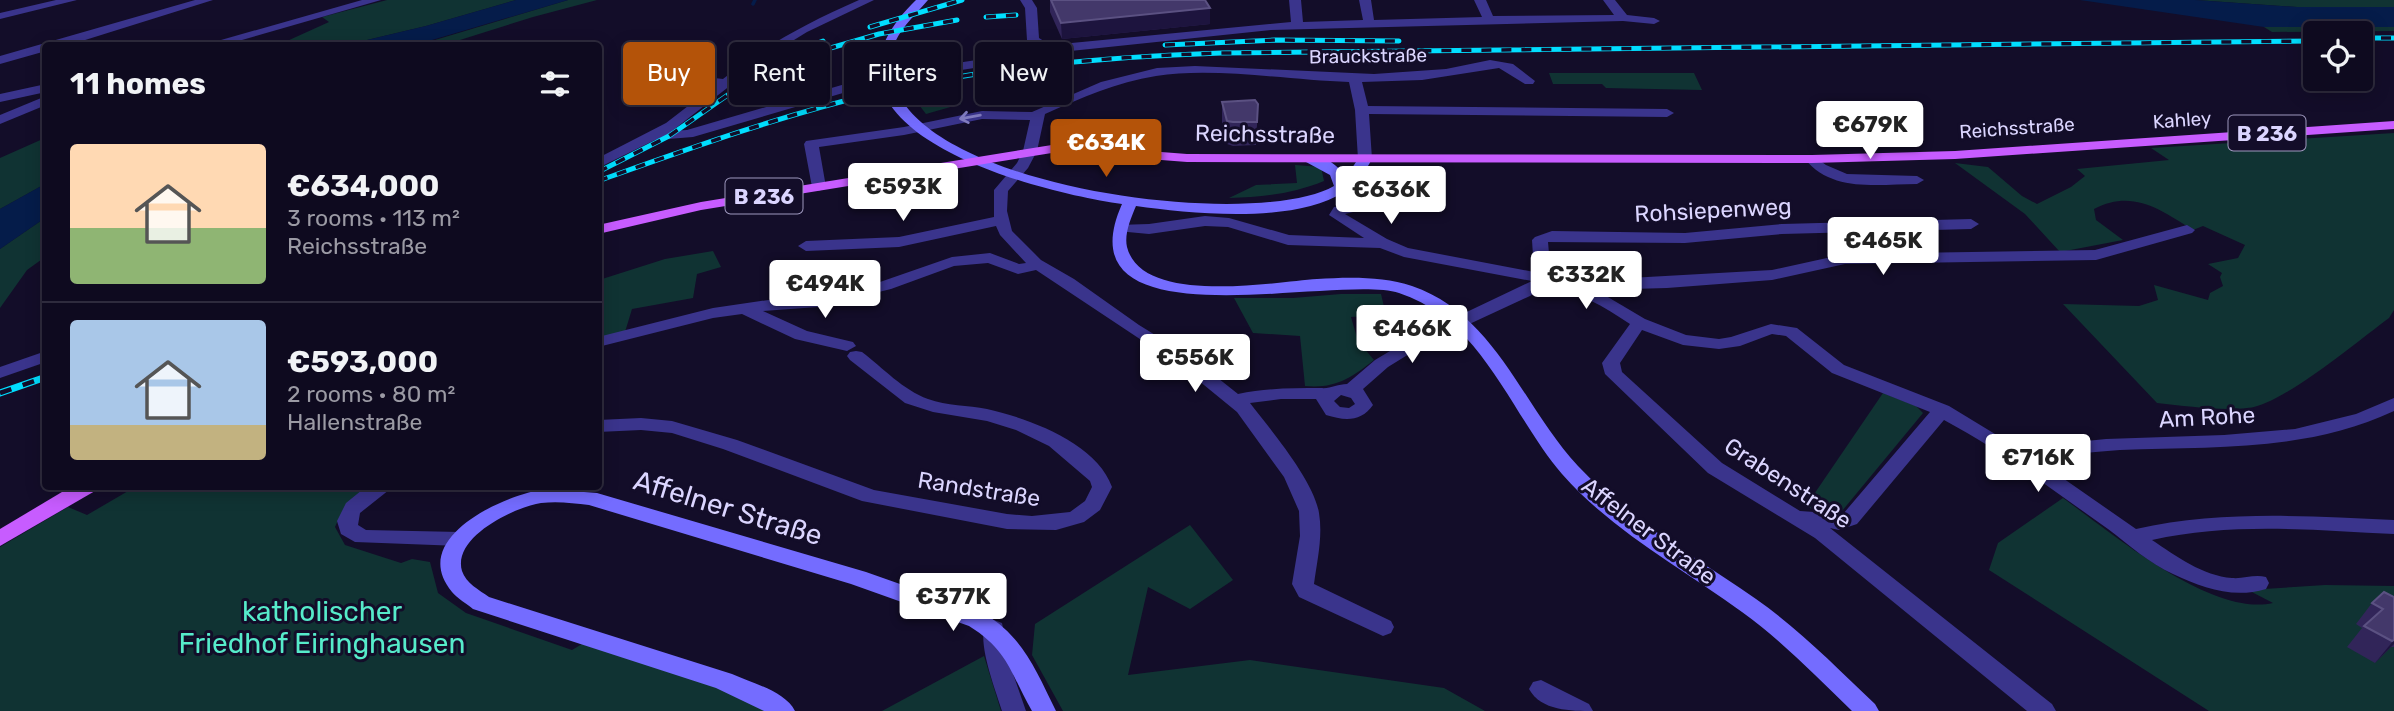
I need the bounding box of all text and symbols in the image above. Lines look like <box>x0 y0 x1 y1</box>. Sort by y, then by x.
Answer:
map controls <box>2303 21 2373 91</box>
button: locate <box>2303 21 2373 91</box>
chip: Buy <box>623 42 715 105</box>
chip: Rent <box>729 42 830 105</box>
chip: Filters <box>844 42 961 105</box>
chip: New <box>975 42 1072 105</box>
street label: Brauckstraße <box>1309 43 1427 69</box>
icon: filters <box>536 65 574 103</box>
text: 11 homes <box>70 66 206 102</box>
pin: €679K <box>1821 102 1919 161</box>
street label: Kahley <box>2152 106 2212 134</box>
text: €679K <box>1832 110 1908 138</box>
one-way arrow <box>959 111 981 124</box>
street label: Reichsstraße <box>1958 112 2076 144</box>
road number: B 236 <box>2228 116 2306 150</box>
street label: Reichsstraße <box>1195 119 1335 149</box>
pin: €634K <box>1057 120 1155 179</box>
text: €634K <box>1066 128 1146 156</box>
pin: €593K <box>854 164 952 223</box>
pin: €636K <box>1342 166 1440 226</box>
text: €634,000 <box>287 168 439 204</box>
icon: home <box>126 172 210 256</box>
text: €593K <box>864 172 942 200</box>
text: €636K <box>1352 175 1430 203</box>
road number: B 236 <box>726 178 802 214</box>
street label: Rohsiepenweg <box>1634 192 1792 228</box>
text: 3 rooms · 113 m² <box>287 204 460 232</box>
pin: €465K <box>1834 218 1932 277</box>
text: €465K <box>1844 226 1922 254</box>
text: Reichsstraße <box>287 232 427 260</box>
pin: €332K <box>1537 252 1635 311</box>
pin: €494K <box>776 260 874 320</box>
text: €332K <box>1547 260 1625 288</box>
text: €494K <box>785 269 865 297</box>
pin: €466K <box>1363 306 1461 365</box>
text: €466K <box>1373 314 1451 342</box>
pin: €556K <box>1146 334 1244 394</box>
text: €556K <box>1156 343 1234 371</box>
text: €593,000 <box>287 344 438 380</box>
icon: home <box>126 348 210 432</box>
text: 2 rooms · 80 m² <box>287 380 455 408</box>
street label: Am Rohe <box>2158 400 2256 434</box>
text: Hallenstraße <box>287 408 423 436</box>
street label: Grabenstraße <box>1719 432 1857 534</box>
pin: €716K <box>1989 434 2087 494</box>
text: €716K <box>2002 443 2074 471</box>
street label: Affelner Straße <box>630 464 826 552</box>
street label: Randstraße <box>916 465 1042 513</box>
street label: Affelner Straße <box>1576 471 1722 591</box>
pin: €377K <box>904 574 1002 633</box>
text: €377K <box>916 582 990 610</box>
park label: katholischer Friedhof Eiringhausen <box>179 595 465 660</box>

